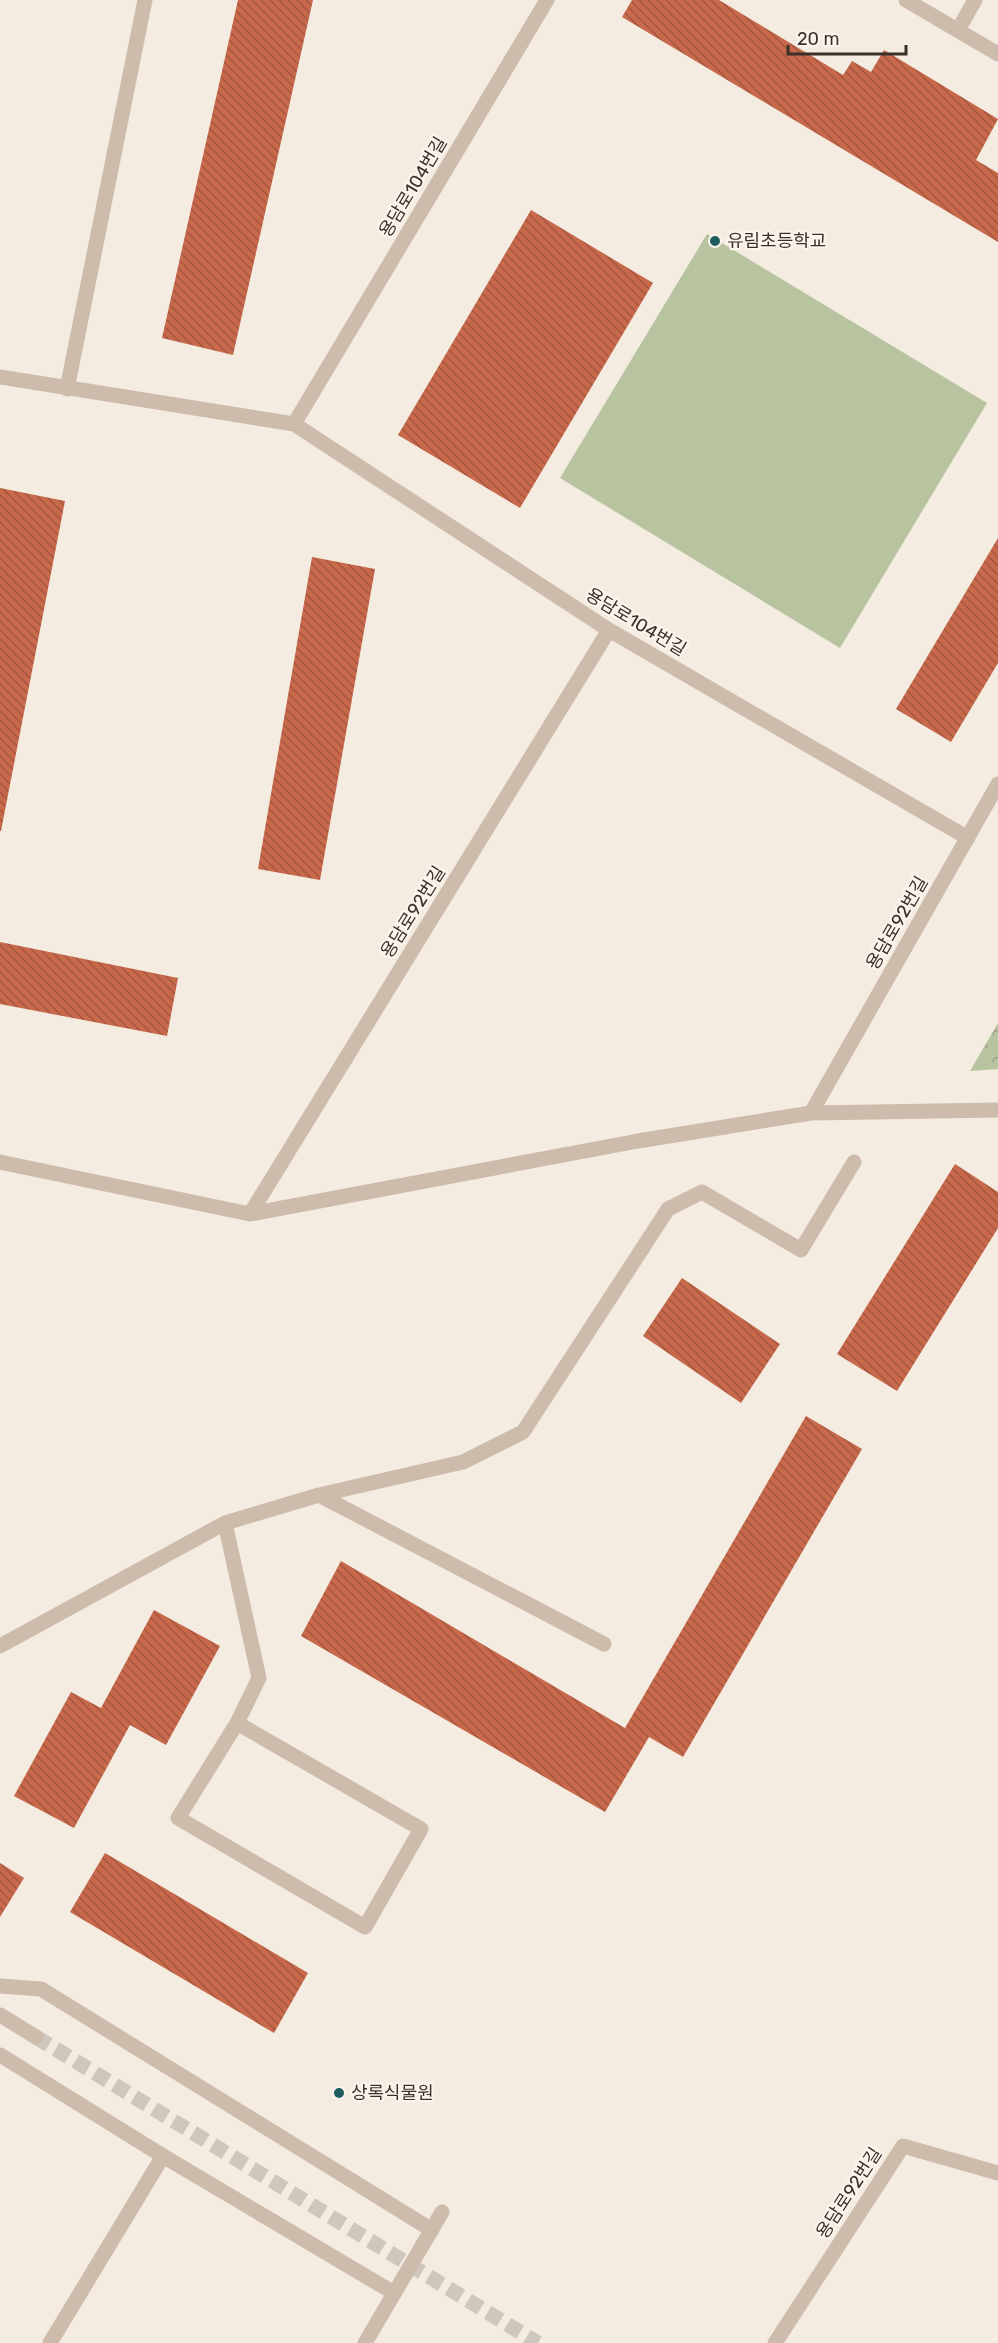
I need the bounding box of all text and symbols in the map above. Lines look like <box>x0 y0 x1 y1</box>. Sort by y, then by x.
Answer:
scale bar <box>788 18 906 56</box>
text: 20 m <box>797 28 839 50</box>
street label: 용담로104번길 <box>374 133 452 241</box>
place label: 유림초등학교 <box>727 230 826 252</box>
marker: 유림초등학교 <box>708 234 722 248</box>
street label: 용담로104번길 <box>582 583 690 661</box>
street label: 용담로92번길 <box>376 862 450 962</box>
street label: 용담로92번길 <box>861 872 933 974</box>
place label: 상록식물원 <box>351 2082 434 2104</box>
marker: 상록식물원 <box>332 2086 346 2100</box>
street label: 용담로92번길 <box>811 2143 887 2243</box>

